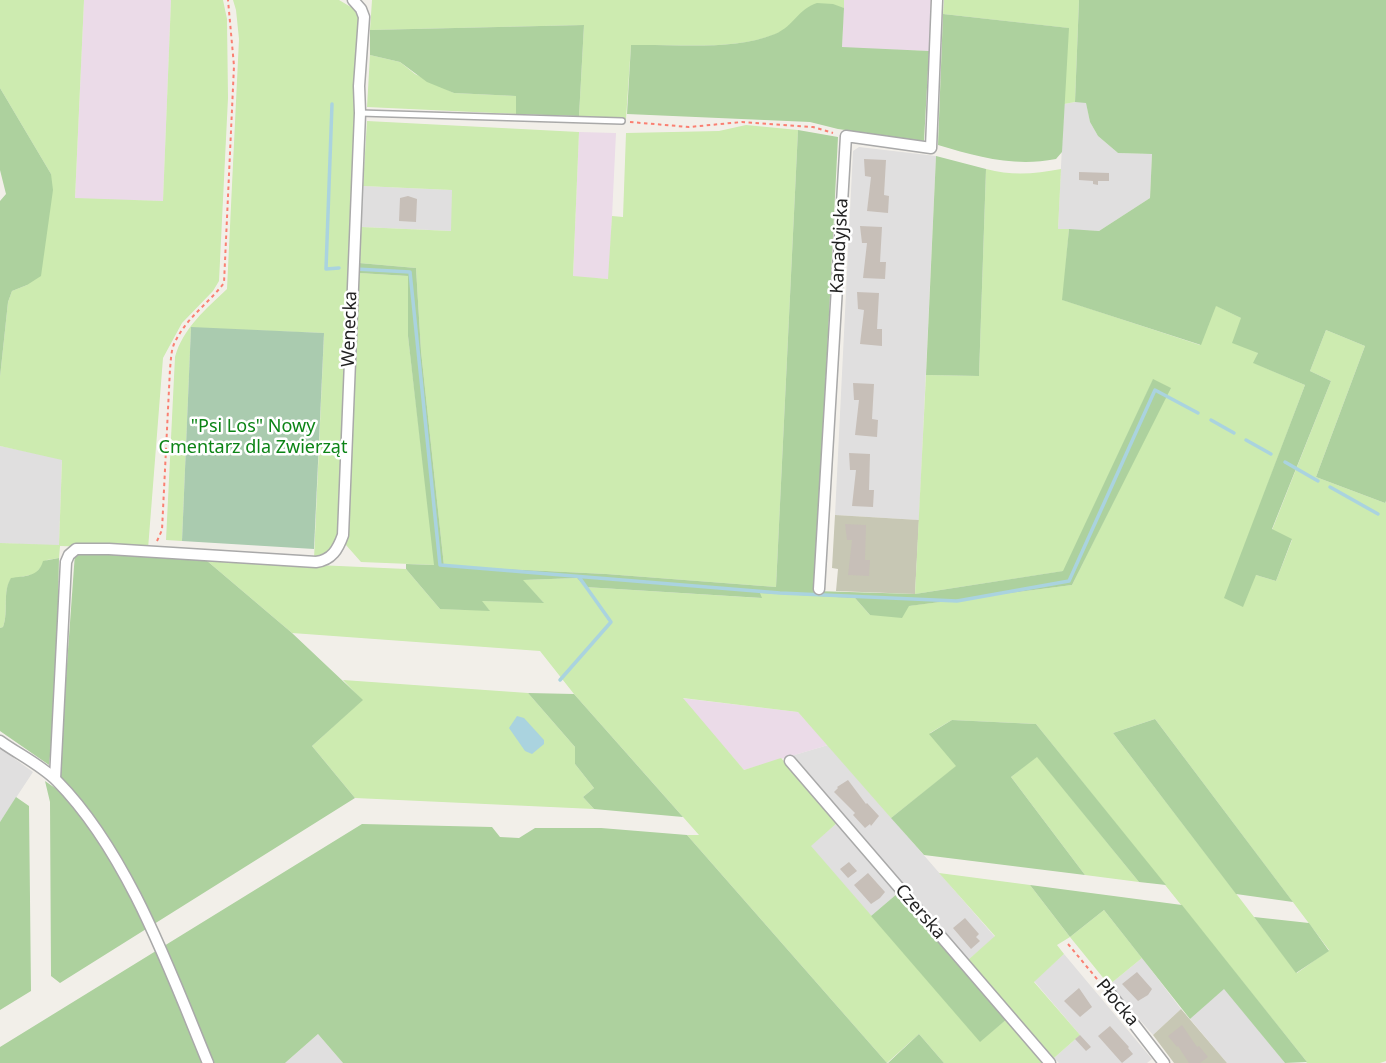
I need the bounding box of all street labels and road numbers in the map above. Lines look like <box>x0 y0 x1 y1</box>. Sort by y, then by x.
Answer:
street label: Kanadyjska <box>827 198 853 294</box>
street label: Wenecka <box>338 291 362 367</box>
street label: Czerska <box>890 880 950 944</box>
street label: Płocka <box>1091 975 1143 1031</box>

